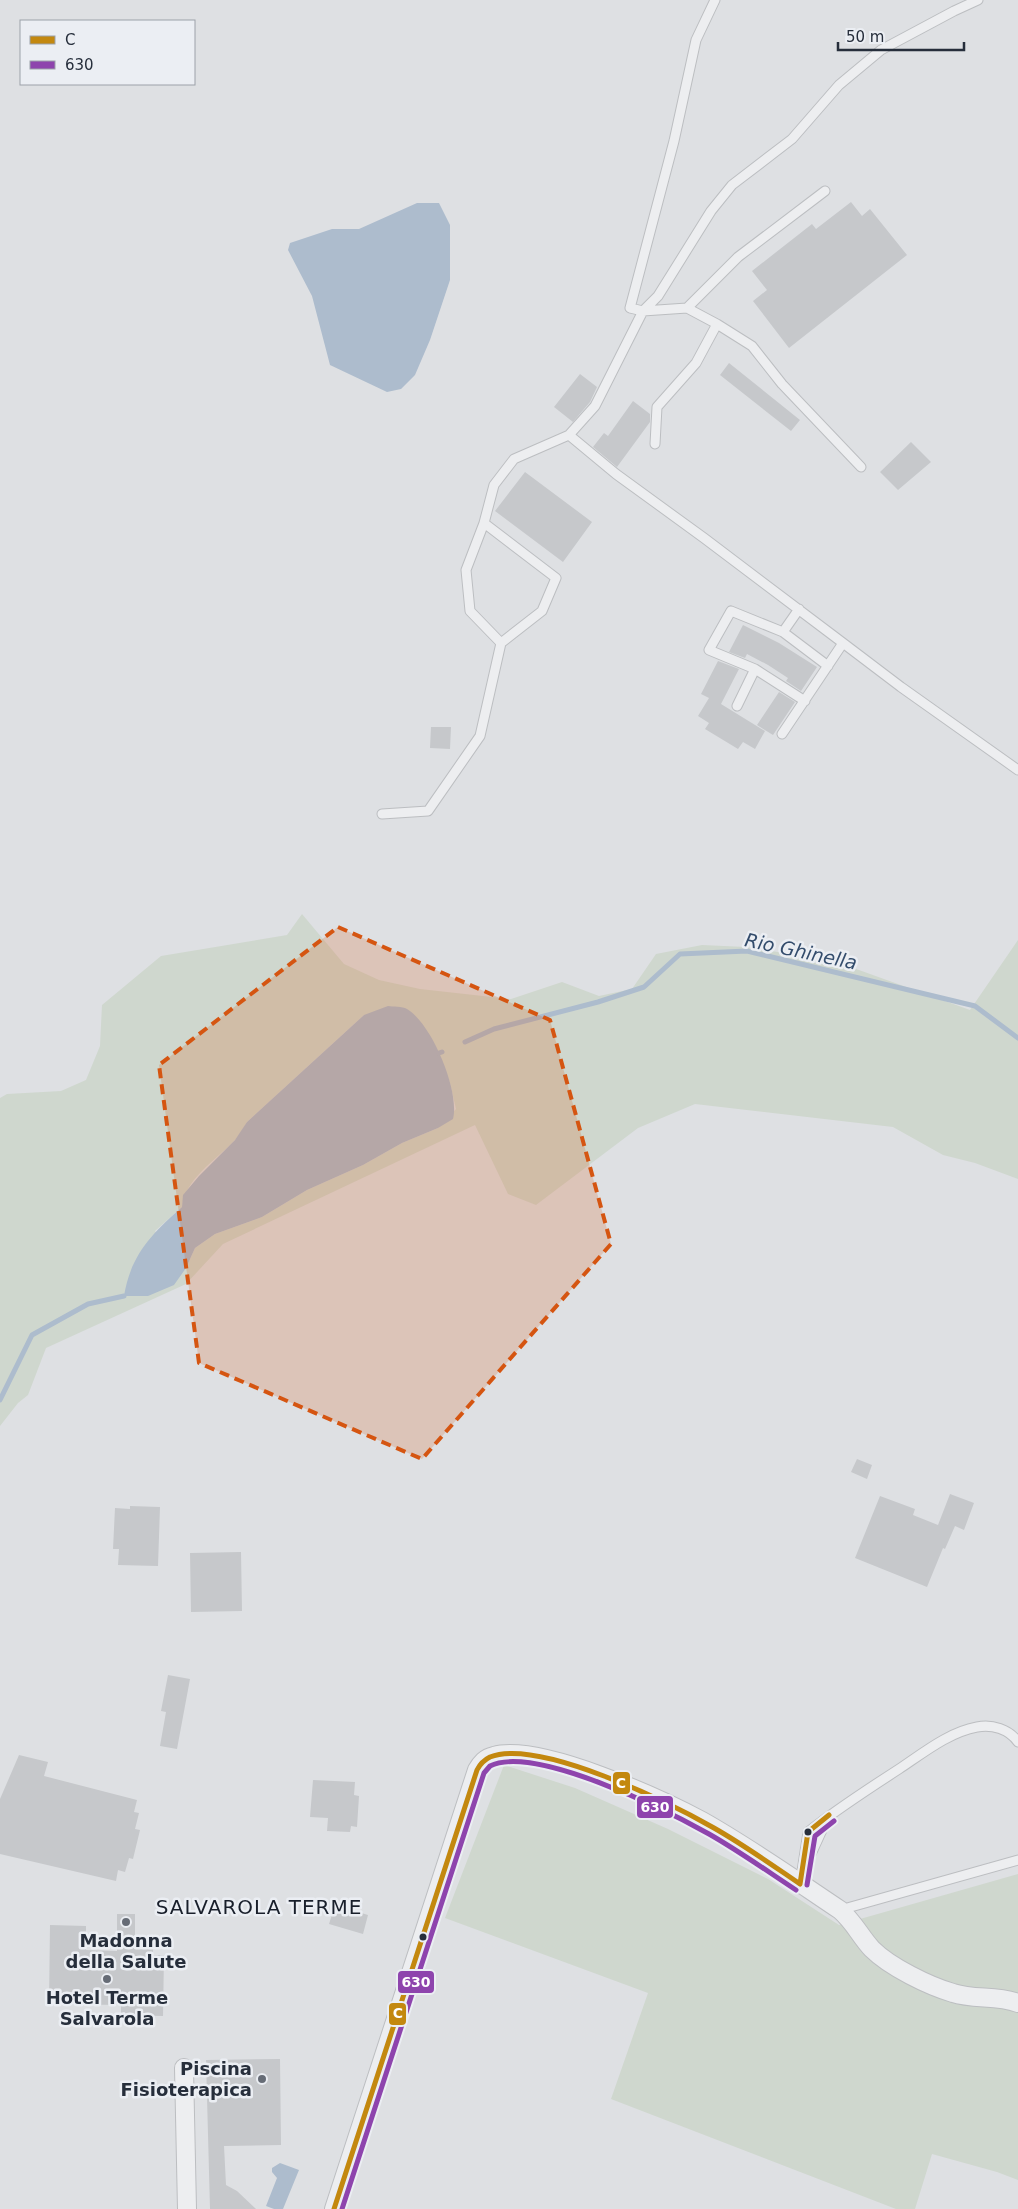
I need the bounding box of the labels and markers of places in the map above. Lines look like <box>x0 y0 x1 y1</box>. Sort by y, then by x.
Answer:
unlabelled marker <box>803 1827 813 1837</box>
marker: Madonna della Salute <box>120 1916 132 1928</box>
place label: Madonna della Salute <box>66 1930 186 1972</box>
unlabelled marker <box>418 1932 428 1942</box>
marker: Hotel Terme Salvarola <box>101 1973 113 1985</box>
place label: Hotel Terme Salvarola <box>46 1987 168 2029</box>
place label: Piscina Fisioterapica <box>121 2058 252 2100</box>
marker: Piscina Fisioterapica <box>256 2073 268 2085</box>

